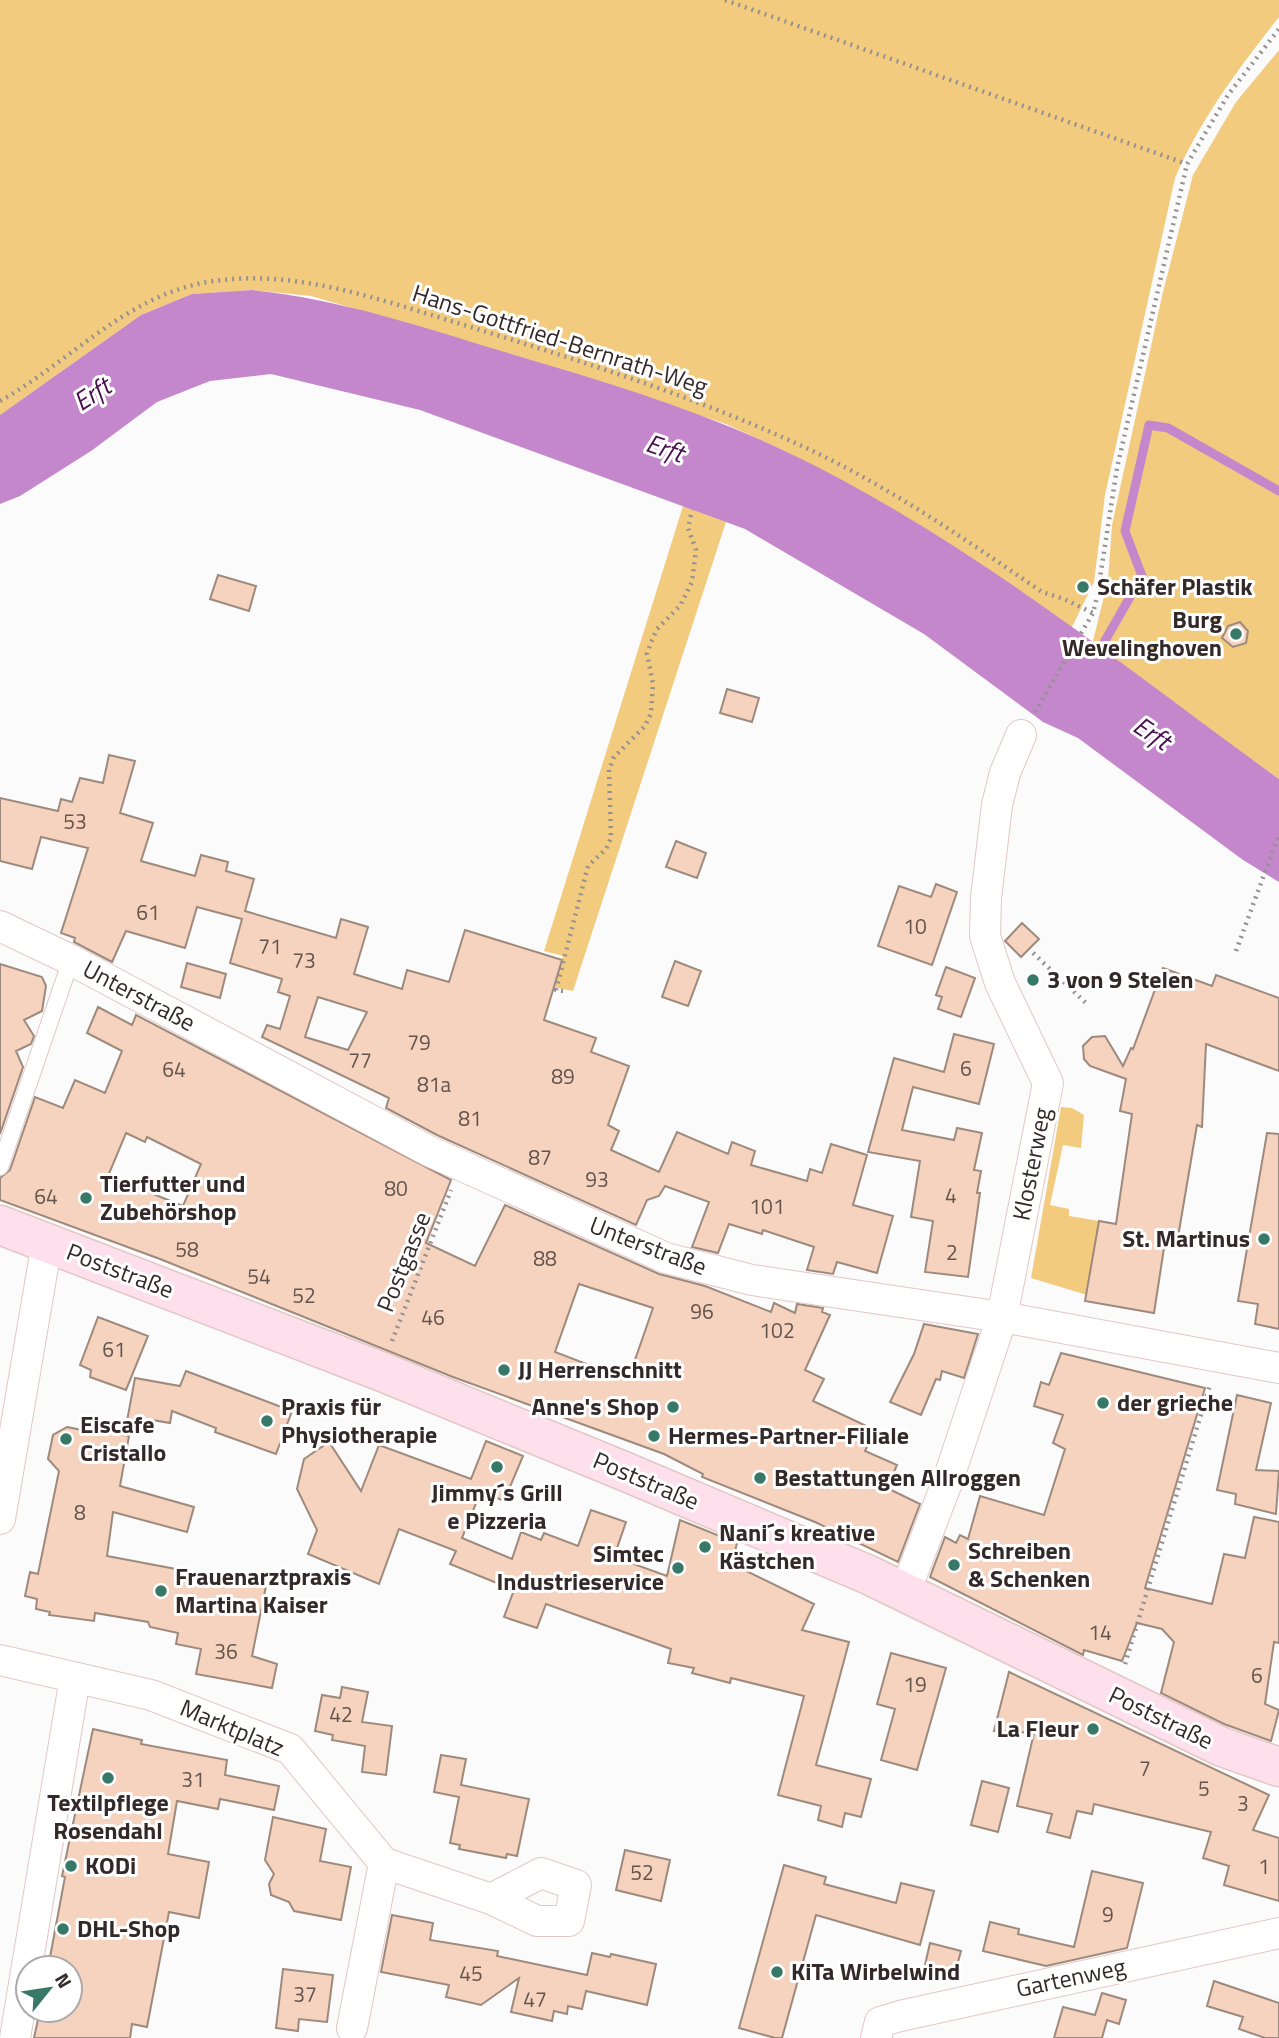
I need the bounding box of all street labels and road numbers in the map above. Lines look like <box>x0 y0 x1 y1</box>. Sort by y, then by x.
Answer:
street label: Hans-Gottfried-Bernrath-Weg <box>408 274 713 404</box>
street label: Unterstraße <box>77 950 202 1040</box>
street label: Klosterweg <box>1002 1104 1060 1223</box>
street label: Postgasse <box>367 1206 439 1317</box>
street label: Unterstraße <box>585 1206 712 1284</box>
street label: Poststraße <box>62 1233 179 1307</box>
street label: Poststraße <box>588 1442 705 1519</box>
street label: Poststraße <box>1103 1676 1220 1758</box>
street label: Marktplatz <box>175 1689 290 1765</box>
street label: Gartenweg <box>1013 1948 1129 2006</box>

